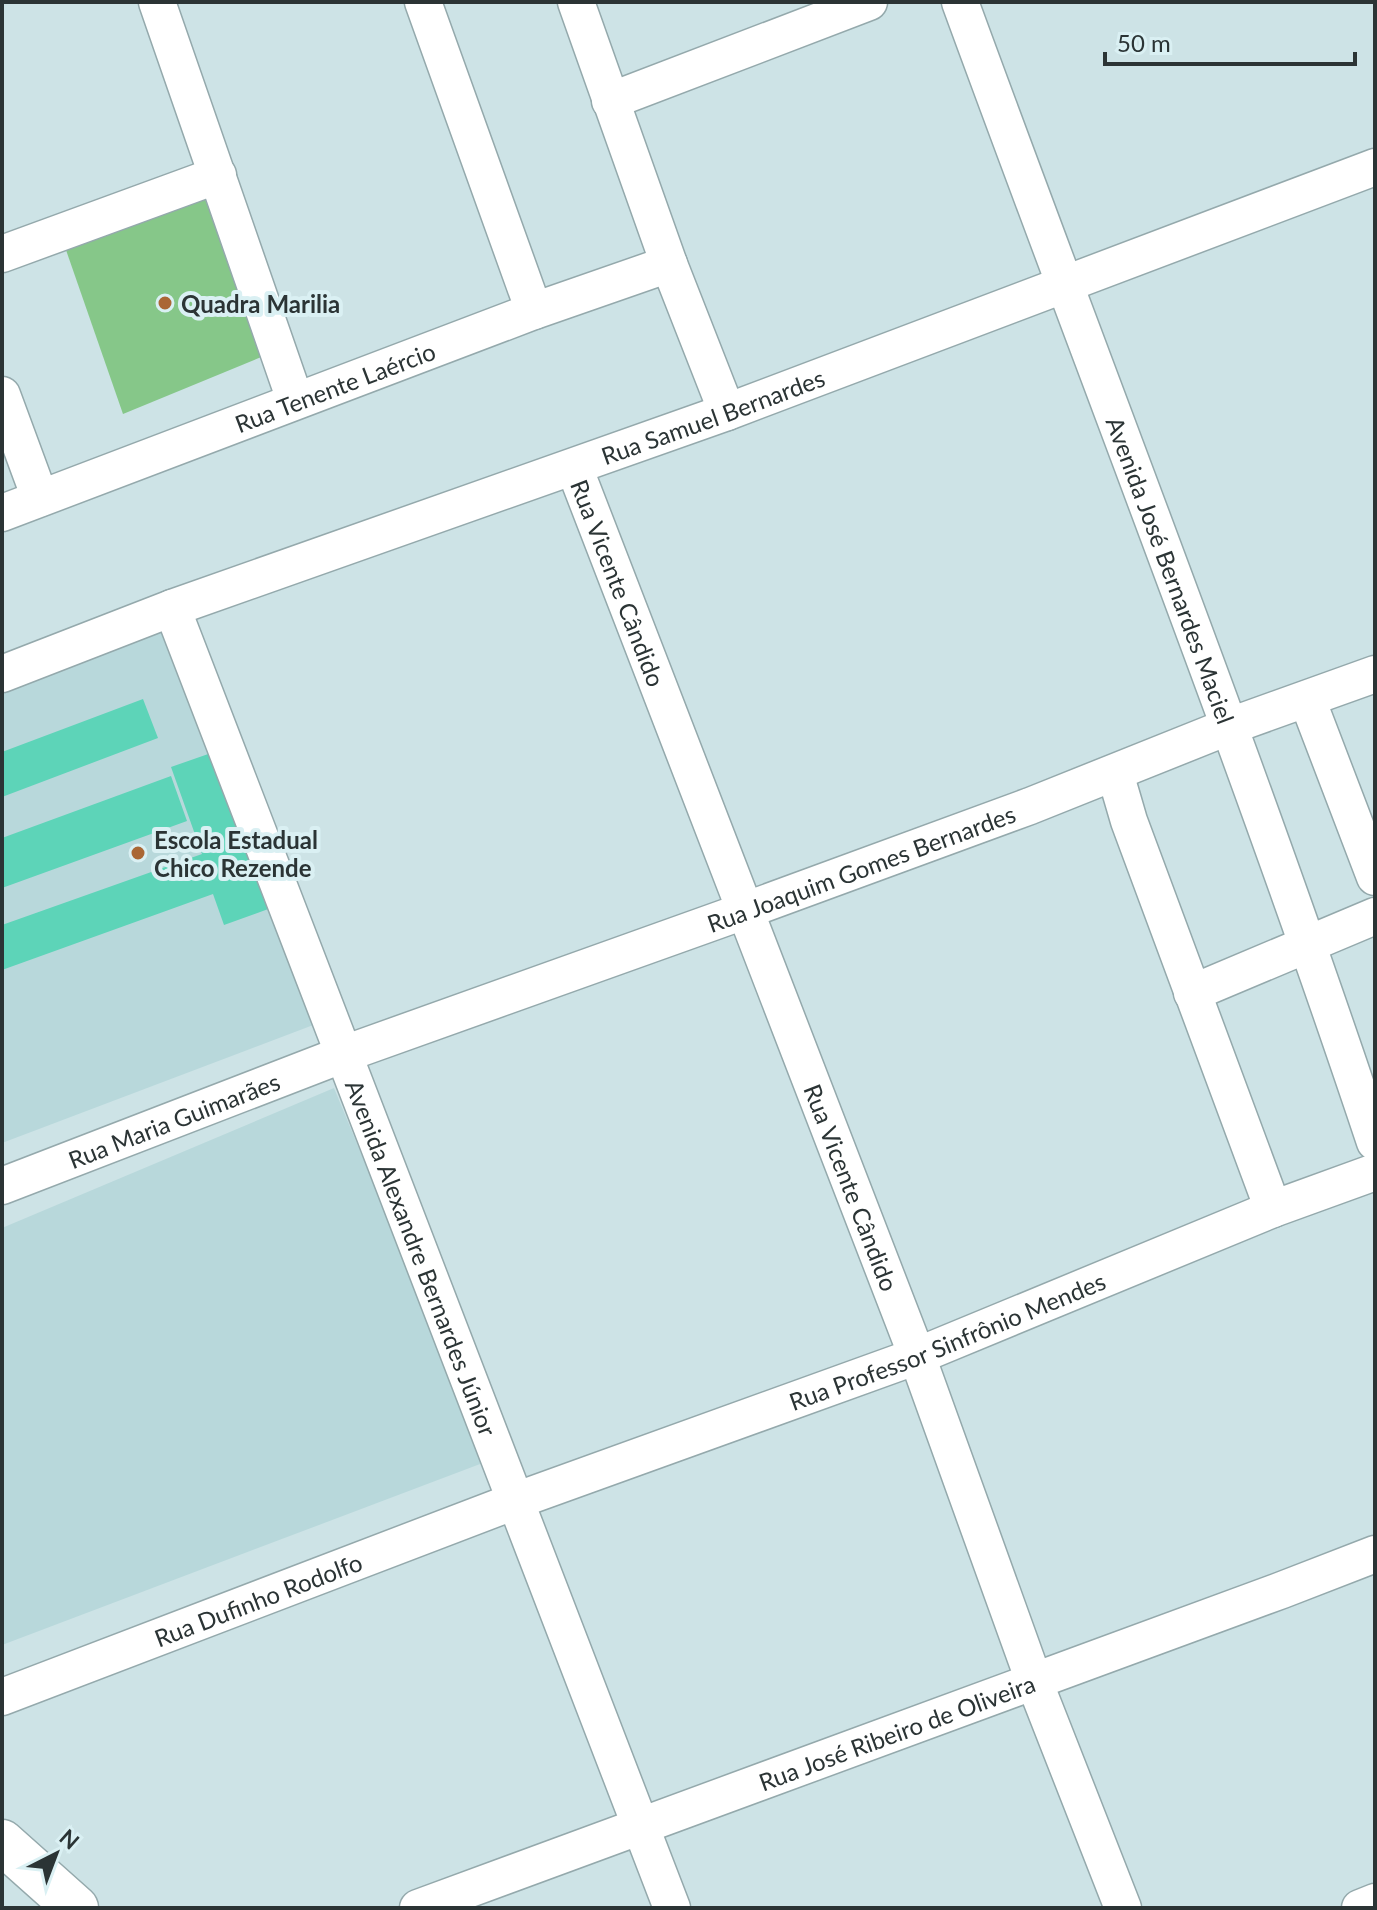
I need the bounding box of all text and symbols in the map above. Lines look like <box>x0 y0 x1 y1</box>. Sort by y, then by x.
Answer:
scale bar <box>1105 16 1355 66</box>
text: 50 m <box>1117 28 1171 57</box>
place label: Quadra Marilia <box>181 289 340 318</box>
marker: Quadra Marilia <box>156 294 174 312</box>
street label: Rua Tenente Laércio <box>231 335 439 438</box>
street label: Rua Samuel Bernardes <box>597 362 828 470</box>
street label: Avenida José Bernardes Maciel <box>1101 413 1241 727</box>
street label: Rua Vicente Cândido <box>566 475 672 690</box>
street label: Rua Joaquim Gomes Bernardes <box>703 798 1019 938</box>
place label: Escola Estadual Chico Rezende <box>154 825 318 882</box>
marker: Escola Estadual Chico Rezende <box>129 844 147 862</box>
street label: Rua Maria Guimarães <box>64 1066 283 1174</box>
street label: Avenida Alexandre Bernardes Júnior <box>340 1075 504 1440</box>
street label: Rua Vicente Cândido <box>799 1080 905 1295</box>
street label: Rua Professor Sinfrônio Mendes <box>785 1266 1109 1415</box>
street label: Rua Dufinho Rodolfo <box>150 1546 366 1652</box>
street label: Rua José Ribeiro de Oliveira <box>755 1668 1039 1796</box>
north arrow <box>16 1814 96 1894</box>
text: N <box>54 1823 85 1854</box>

